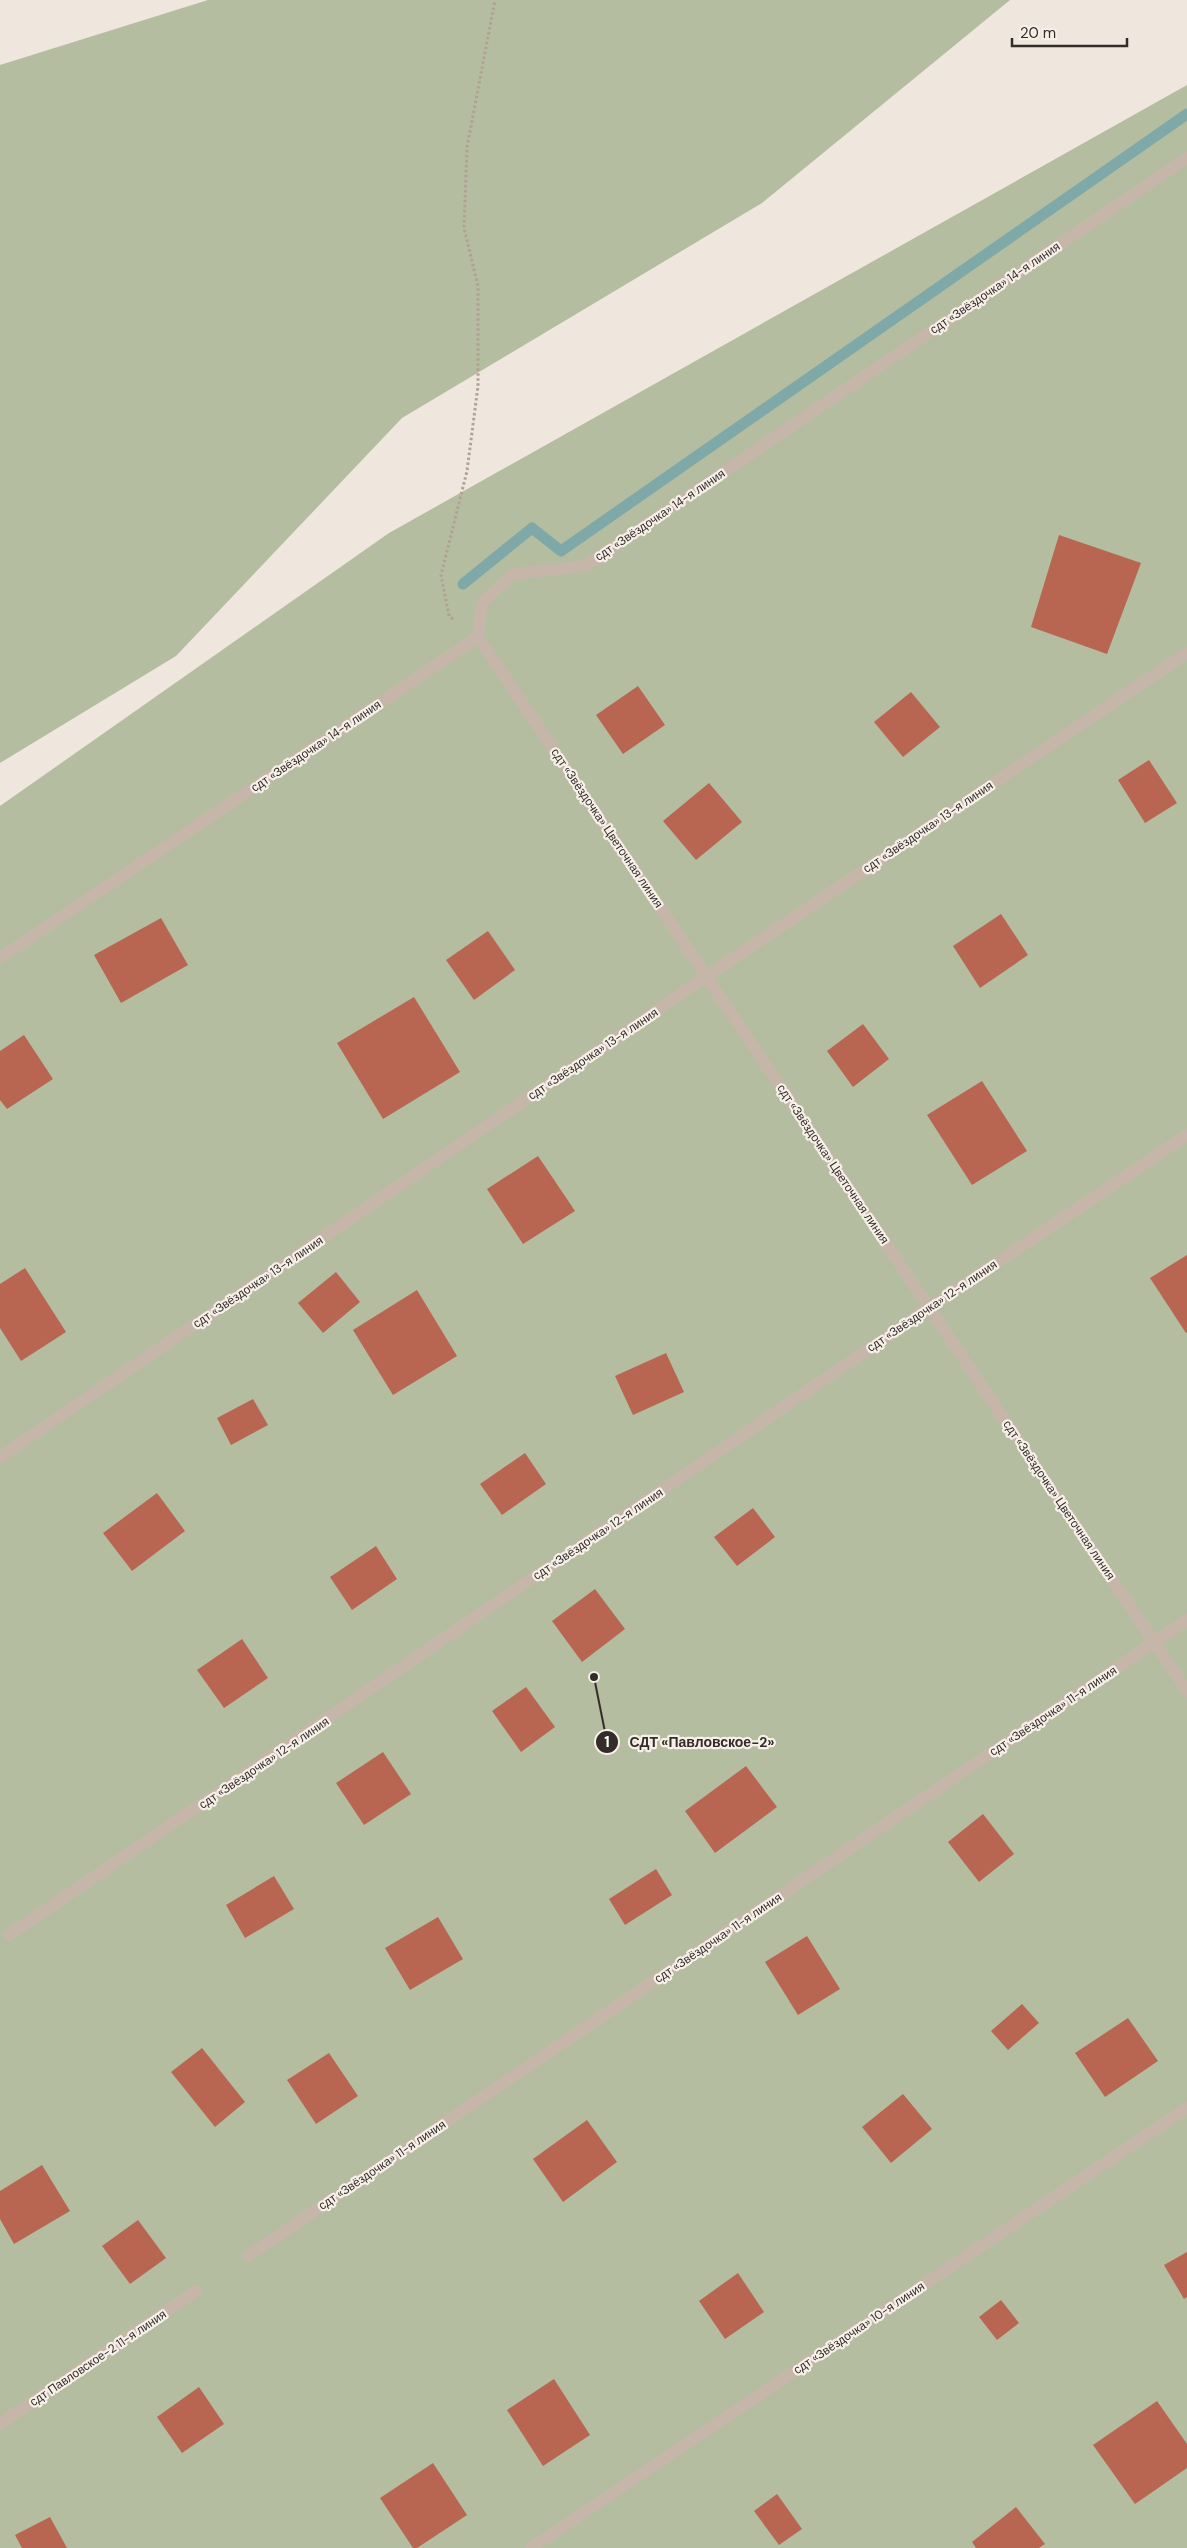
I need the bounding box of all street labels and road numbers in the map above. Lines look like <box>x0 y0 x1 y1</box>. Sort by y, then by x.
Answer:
street label: сдт «Звёздочка» 14-я линия <box>927 238 1063 338</box>
street label: сдт «Звёздочка» 14-я линия <box>592 465 728 565</box>
street label: сдт «Звёздочка» 14-я линия <box>248 696 384 796</box>
street label: сдт «Звёздочка» Цветочная линия <box>548 745 666 911</box>
street label: сдт «Звёздочка» 13-я линия <box>860 777 996 877</box>
street label: сдт «Звёздочка» 13-я линия <box>525 1004 661 1104</box>
street label: сдт «Звёздочка» Цветочная линия <box>774 1081 892 1247</box>
street label: сдт «Звёздочка» 13-я линия <box>190 1232 326 1332</box>
street label: сдт «Звёздочка» 12-я линия <box>864 1256 1000 1356</box>
street label: сдт «Звёздочка» Цветочная линия <box>1000 1417 1118 1583</box>
street label: сдт «Звёздочка» 12-я линия <box>530 1484 666 1584</box>
street label: сдт «Звёздочка» 11-я линия <box>986 1662 1120 1760</box>
street label: сдт «Звёздочка» 12-я линия <box>196 1713 332 1813</box>
street label: сдт «Звёздочка» 11-я линия <box>651 1889 785 1987</box>
street label: сдт «Звёздочка» 11-я линия <box>315 2116 449 2214</box>
street label: сдт «Звёздочка» 10-я линия <box>790 2278 928 2378</box>
street label: сдт Павловское-2 11-я линия <box>27 2306 169 2410</box>

